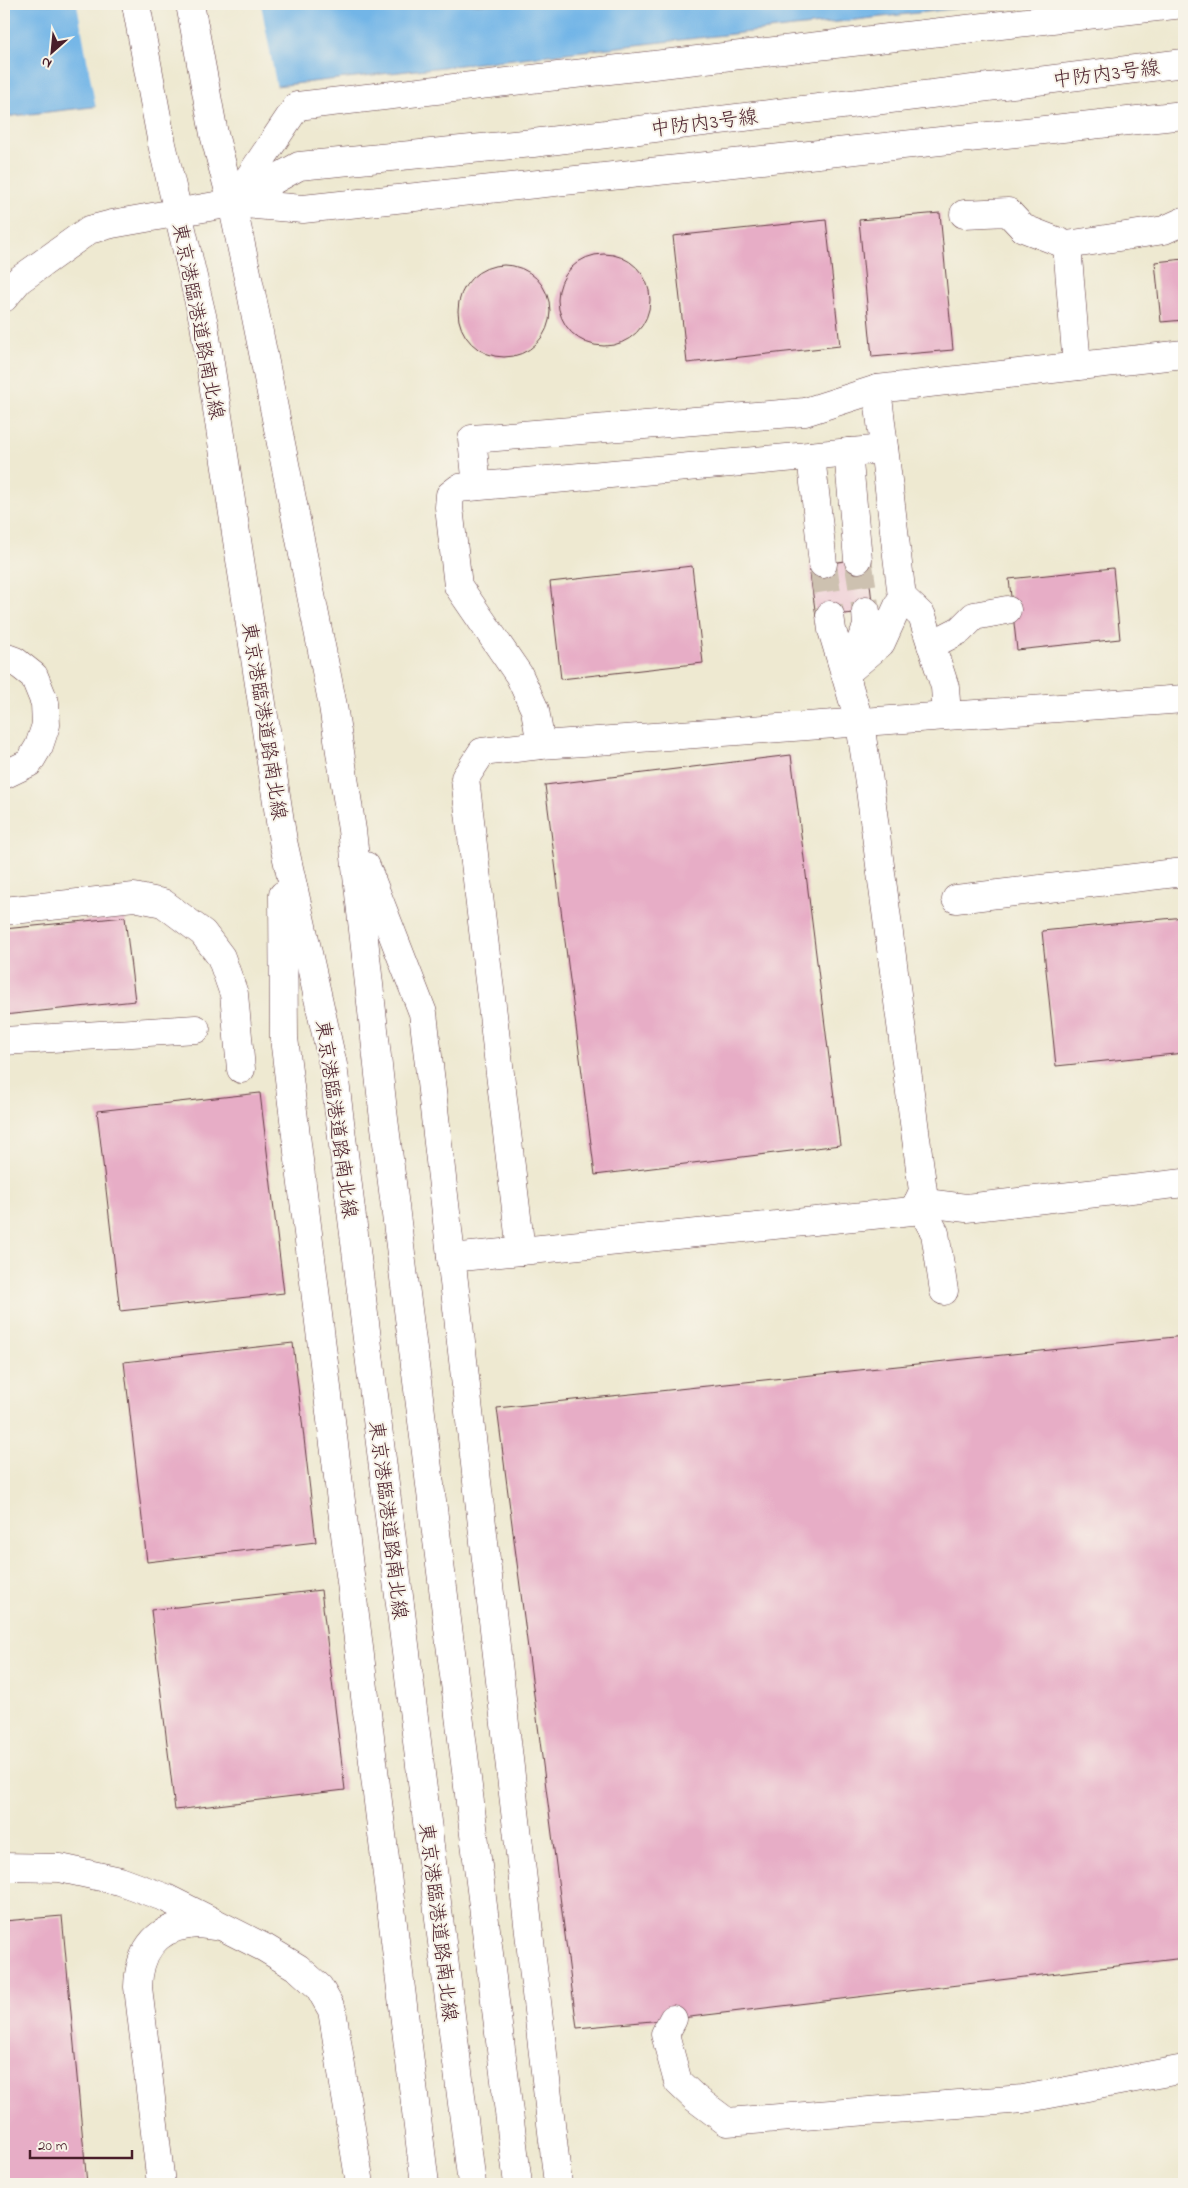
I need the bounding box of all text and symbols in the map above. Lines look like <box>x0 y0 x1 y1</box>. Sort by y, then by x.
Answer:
north arrow <box>28 28 78 78</box>
text: N <box>38 51 56 74</box>
street label: 中防内3号線 <box>1051 54 1162 96</box>
street label: 中防内3号線 <box>649 103 760 145</box>
street label: 東京港臨港道路南北線 <box>163 221 230 422</box>
street label: 東京港臨港道路南北線 <box>233 620 292 822</box>
street label: 東京港臨港道路南北線 <box>306 1018 363 1220</box>
street label: 東京港臨港道路南北線 <box>360 1419 413 1621</box>
street label: 東京港臨港道路南北線 <box>410 1821 463 2023</box>
scale bar <box>30 2128 132 2160</box>
text: 20 m <box>38 2135 68 2157</box>

